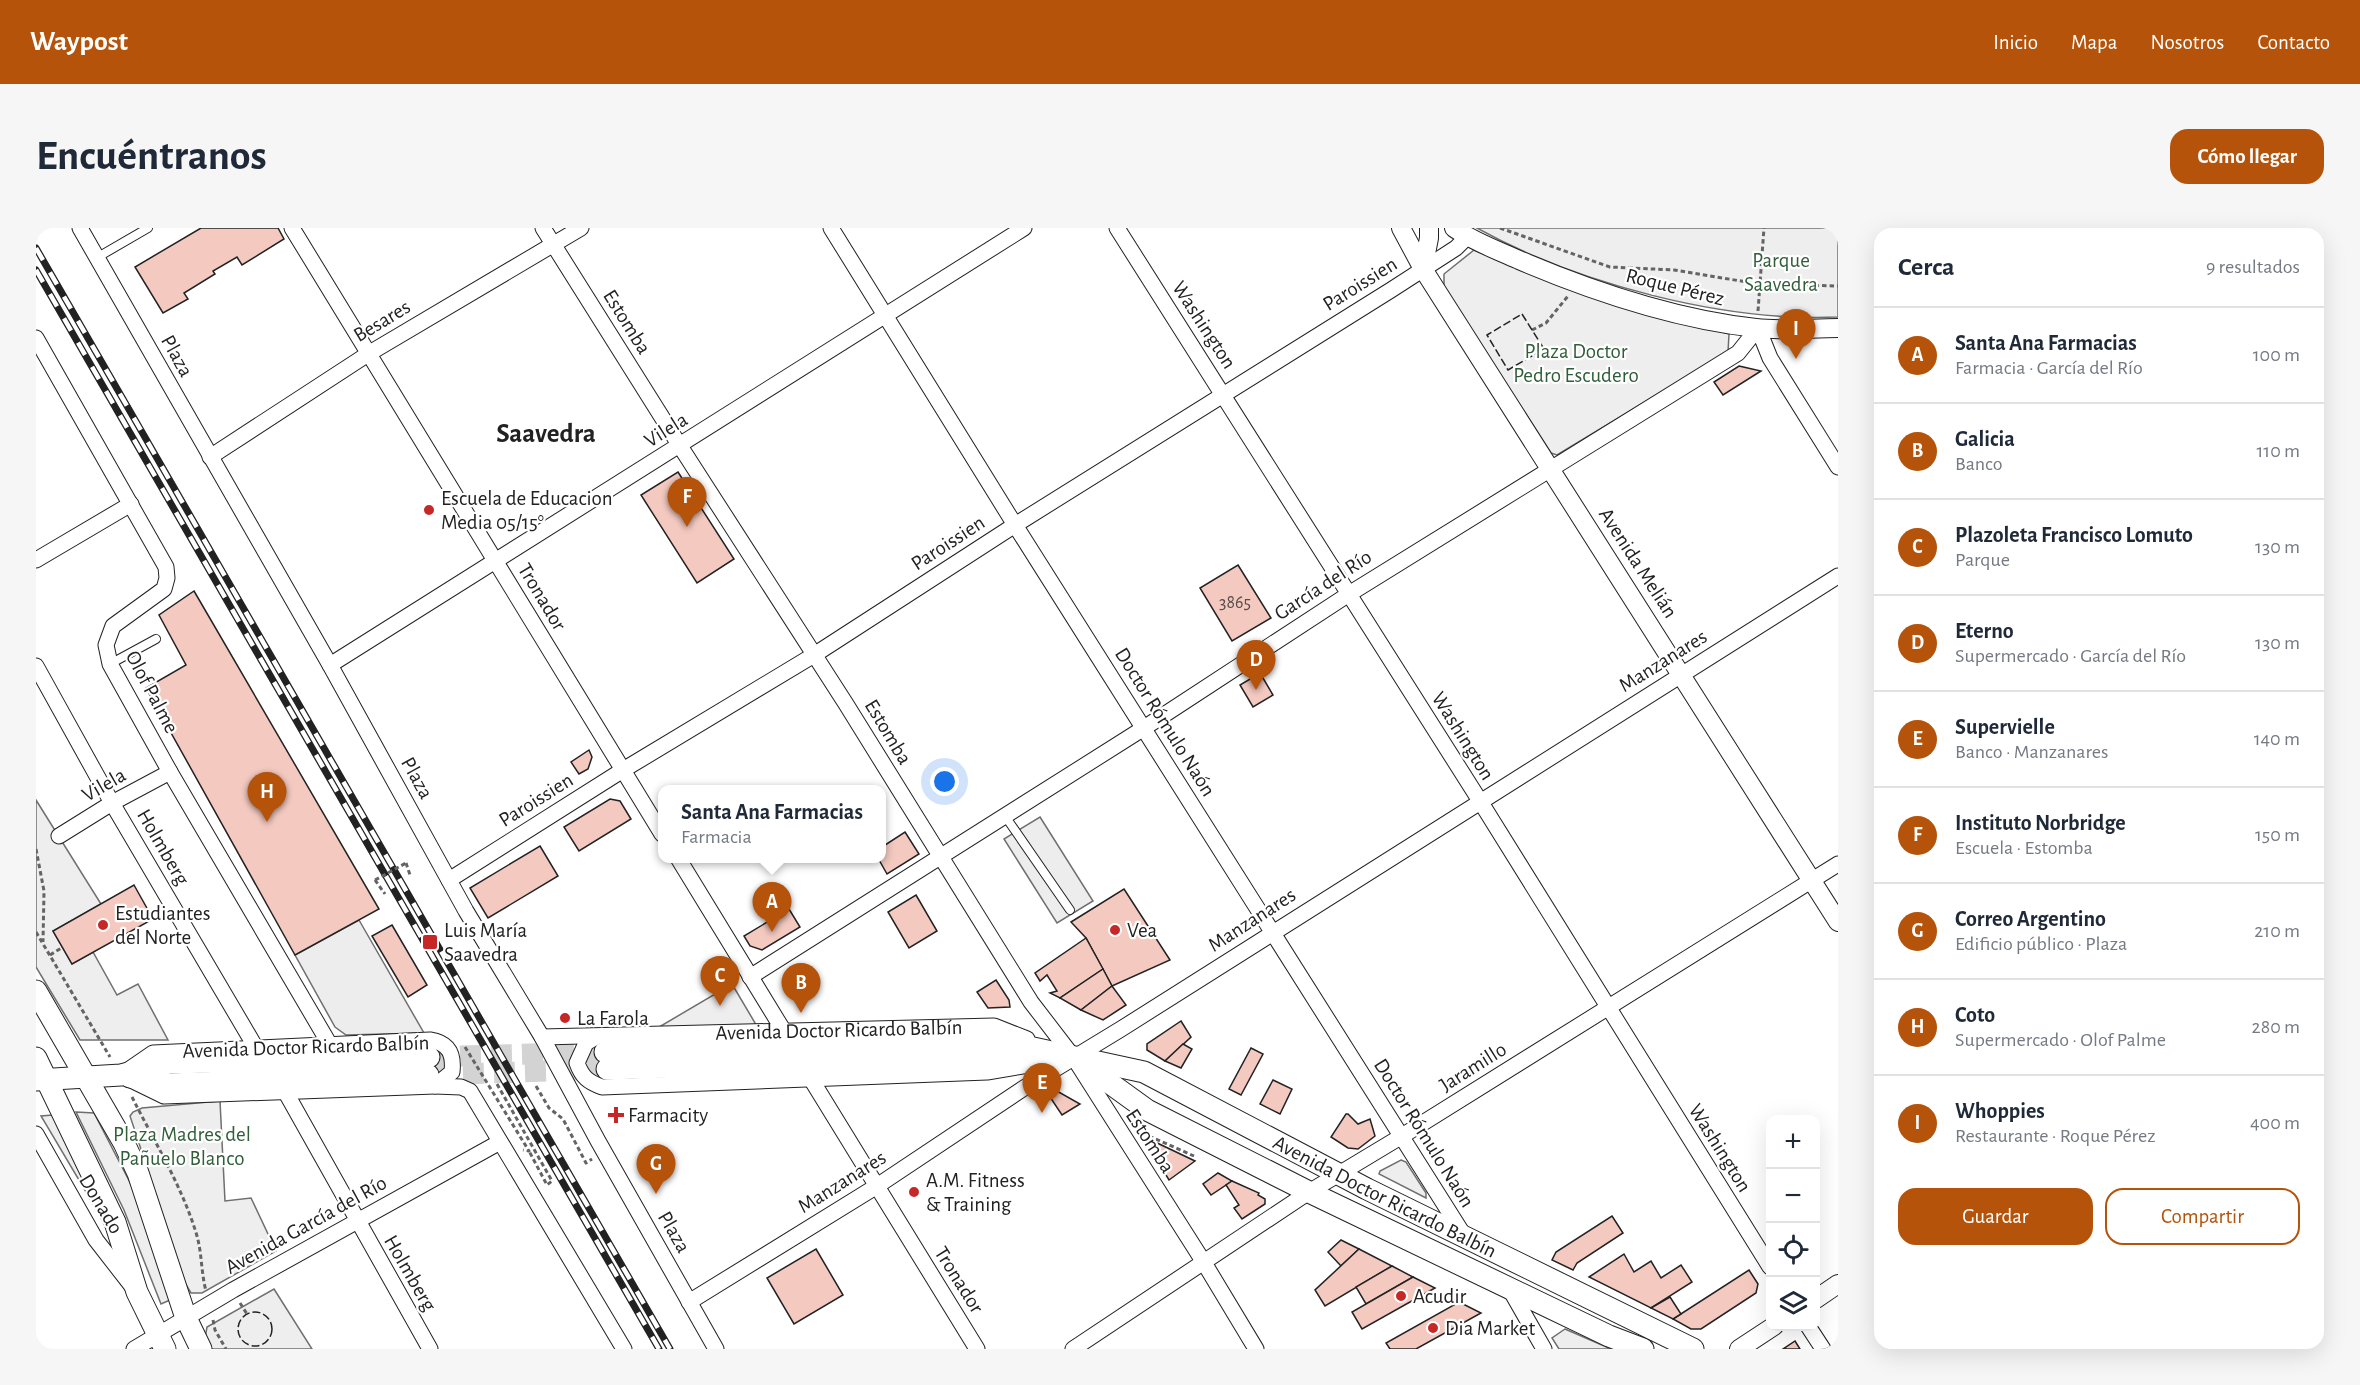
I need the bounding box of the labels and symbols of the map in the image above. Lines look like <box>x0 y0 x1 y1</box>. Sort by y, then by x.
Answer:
park label: Parque Saavedra <box>1744 250 1818 295</box>
street label: Paroissien <box>1319 253 1401 315</box>
street label: Roque Pérez <box>1624 265 1726 309</box>
street label: Washington <box>1168 278 1240 372</box>
street label: Estomba <box>599 286 655 358</box>
street label: Besares <box>350 296 414 346</box>
pin: I <box>1776 310 1816 359</box>
street label: Plaza <box>157 332 197 381</box>
park label: Plaza Doctor Pedro Escudero <box>1513 341 1639 386</box>
street label: Vilela <box>641 409 692 451</box>
district label: Saavedra <box>496 420 596 447</box>
pin: F <box>668 478 706 527</box>
place label: Escuela de Educacion Media 05/15° <box>441 488 613 533</box>
marker: Escuela de Educacion Media 05/15° <box>422 503 436 517</box>
street label: Avenida Melián <box>1595 504 1681 622</box>
street label: Paroissien <box>907 512 989 574</box>
street label: García del Río <box>1271 546 1375 624</box>
street label: Tronador <box>514 560 570 634</box>
house number: 3865 <box>1219 594 1251 612</box>
street label: Manzanares <box>1615 626 1711 696</box>
pin: D <box>1236 640 1276 690</box>
street label: Doctor Rómulo Naón <box>1111 644 1219 800</box>
street label: Olof Palme <box>122 647 182 737</box>
street label: Washington <box>1428 688 1498 784</box>
street label: Estomba <box>861 696 916 768</box>
street label: Plaza <box>397 754 437 803</box>
street label: Vilela <box>79 764 130 806</box>
your location <box>930 767 959 796</box>
street label: Paroissien <box>495 769 577 831</box>
pin: H <box>248 772 286 822</box>
street label: Holmberg <box>133 805 193 889</box>
pin: A <box>752 882 792 932</box>
street label: Manzanares <box>1205 884 1299 956</box>
place label: Estudiantes del Norte <box>115 903 210 948</box>
marker: Estudiantes del Norte <box>96 918 110 932</box>
place label: Luis María Saavedra <box>444 920 527 965</box>
place label: Vea <box>1127 920 1158 941</box>
marker: Vea <box>1108 923 1122 937</box>
marker: Luis María Saavedra <box>421 933 439 951</box>
pin: C <box>700 956 740 1006</box>
pin: B <box>782 964 820 1013</box>
place label: La Farola <box>577 1008 649 1029</box>
marker: La Farola <box>558 1011 572 1025</box>
street label: Avenida Doctor Ricardo Balbín <box>715 1016 963 1043</box>
street label: Avenida Doctor Ricardo Balbín <box>182 1032 430 1062</box>
street label: Jaramillo <box>1436 1038 1510 1096</box>
street label: Doctor Rómulo Naón <box>1370 1055 1478 1211</box>
pin: E <box>1022 1064 1062 1113</box>
street label: Washington <box>1685 1100 1755 1196</box>
place label: Farmacity <box>628 1105 708 1126</box>
street label: Estomba <box>1122 1105 1178 1177</box>
marker: Farmacity <box>609 1108 623 1122</box>
park label: Plaza Madres del Pañuelo Blanco <box>113 1124 251 1169</box>
street label: Avenida Doctor Ricardo Balbín <box>1270 1131 1500 1261</box>
pin: G <box>636 1144 676 1194</box>
street label: Manzanares <box>794 1147 890 1217</box>
place label: A.M. Fitness & Training <box>926 1170 1025 1215</box>
street label: Donado <box>75 1171 127 1237</box>
street label: Avenida García del Río <box>222 1172 390 1278</box>
marker: A.M. Fitness & Training <box>907 1185 921 1199</box>
street label: Plaza <box>654 1208 694 1257</box>
street label: Holmberg <box>380 1231 440 1315</box>
street label: Tronador <box>930 1243 988 1317</box>
place label: Acudir <box>1413 1286 1466 1307</box>
marker: Acudir <box>1394 1289 1408 1303</box>
place label: Dia Market <box>1445 1318 1535 1339</box>
marker: Dia Market <box>1426 1321 1440 1335</box>

